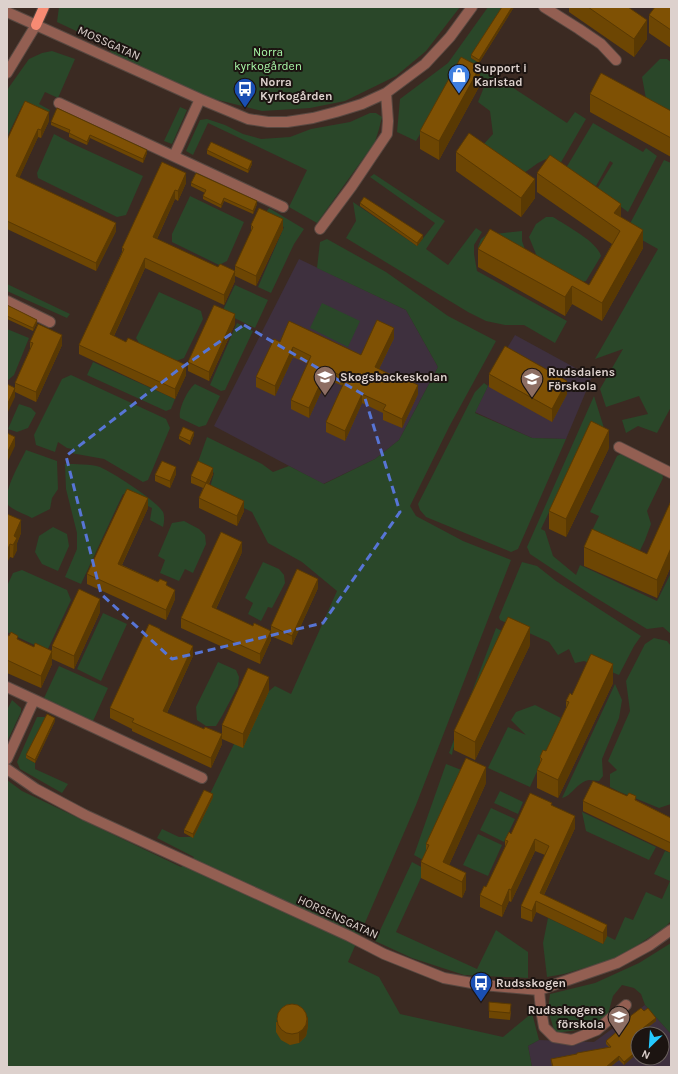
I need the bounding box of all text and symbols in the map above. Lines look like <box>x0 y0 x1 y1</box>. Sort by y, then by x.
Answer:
street label: MOSSGATAN <box>75 23 143 63</box>
park label: Norra kyrkogården <box>234 45 302 73</box>
place label: Support i Karlstad <box>474 61 527 89</box>
shop icon: Support i Karlstad <box>446 62 472 95</box>
place label: Norra Kyrkogården <box>260 75 332 103</box>
bus stop icon: Norra Kyrkogården <box>232 76 258 109</box>
school or university icon: Skogsbackeskolan <box>312 364 338 397</box>
place label: Rudsdalens Förskola <box>548 365 615 393</box>
school or university icon: Rudsdalens Förskola <box>519 366 545 399</box>
place label: Skogsbackeskolan <box>340 370 447 384</box>
street label: HORSENSGATAN <box>295 892 381 942</box>
bus stop icon: Rudsskogen <box>468 970 494 1003</box>
place label: Rudsskogen <box>496 976 566 990</box>
place label: Rudsskogens förskola <box>528 1003 604 1031</box>
school or university icon: Rudsskogens förskola <box>606 1004 632 1037</box>
north arrow <box>630 1026 670 1066</box>
text: N <box>640 1047 652 1062</box>

